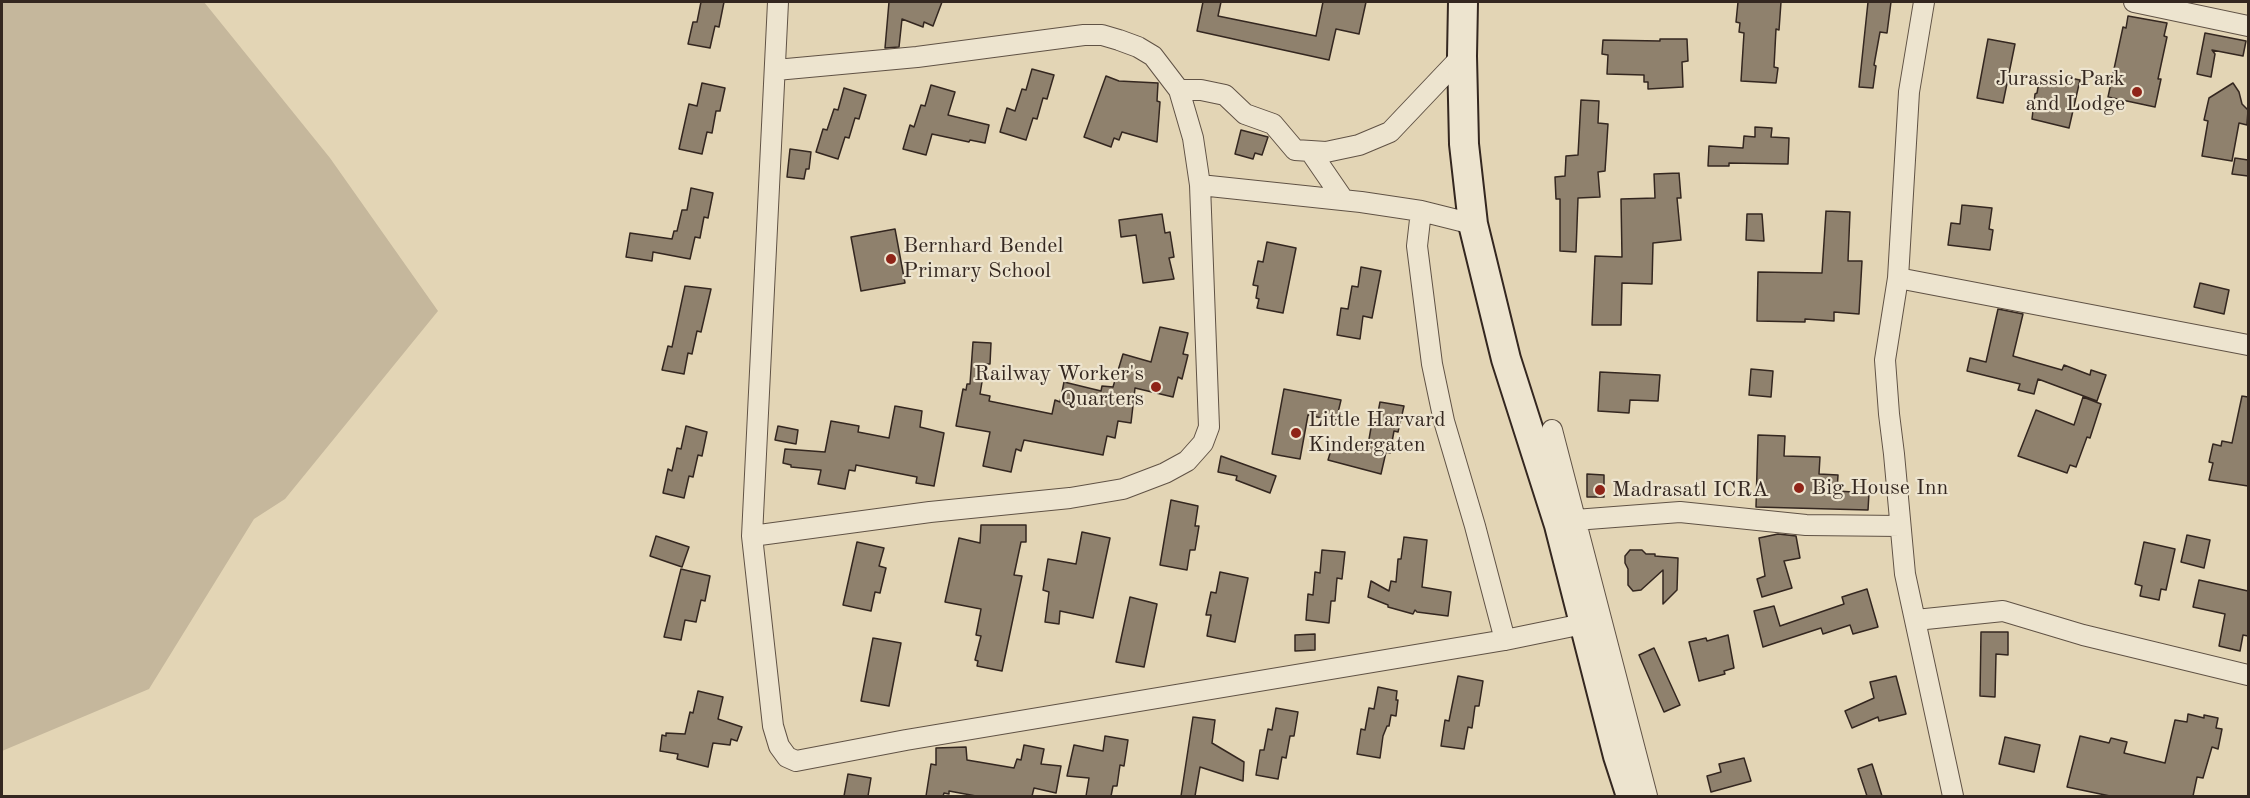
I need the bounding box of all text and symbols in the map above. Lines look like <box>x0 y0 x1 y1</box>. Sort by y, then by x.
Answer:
place label: Jurassic Park and Lodge <box>1995 66 2125 118</box>
marker: Jurassic Park and Lodge <box>2130 85 2144 99</box>
place label: Bernhard Bendel Primary School <box>903 233 1063 284</box>
marker: Bernhard Bendel Primary School <box>884 252 898 266</box>
place label: Railway Worker's Quarters <box>974 361 1144 412</box>
marker: Railway Worker's Quarters <box>1149 380 1163 394</box>
place label: Little Harvard Kindergaten <box>1308 407 1446 458</box>
marker: Little Harvard Kindergaten <box>1289 426 1303 440</box>
place label: Big House Inn <box>1811 475 1948 501</box>
place label: Madrasatl ICRA <box>1612 477 1769 503</box>
marker: Big House Inn <box>1792 481 1806 495</box>
marker: Madrasatl ICRA <box>1593 483 1607 497</box>

